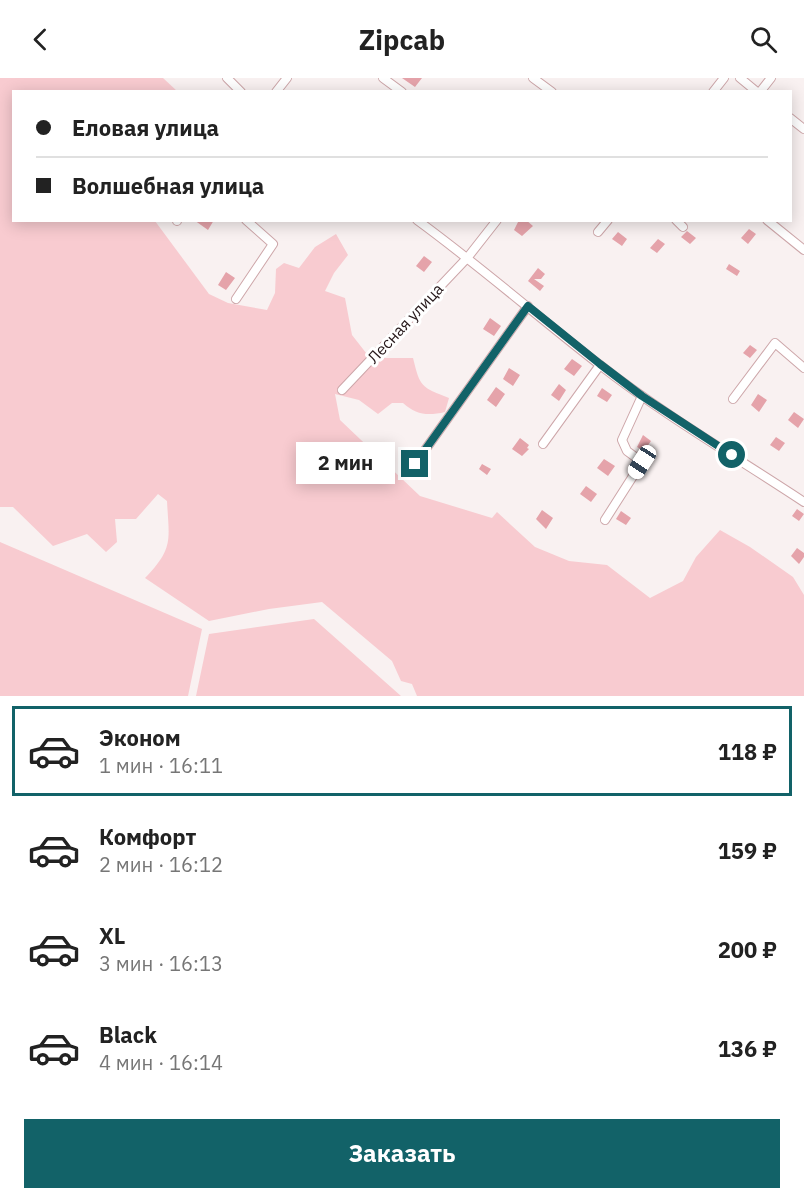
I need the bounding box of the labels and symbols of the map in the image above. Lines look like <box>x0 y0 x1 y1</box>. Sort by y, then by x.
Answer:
street label: Лесная улица <box>363 278 448 367</box>
route start <box>718 441 745 468</box>
car <box>625 442 659 482</box>
callout: 2 мин <box>295 443 394 485</box>
route end <box>401 450 428 477</box>

